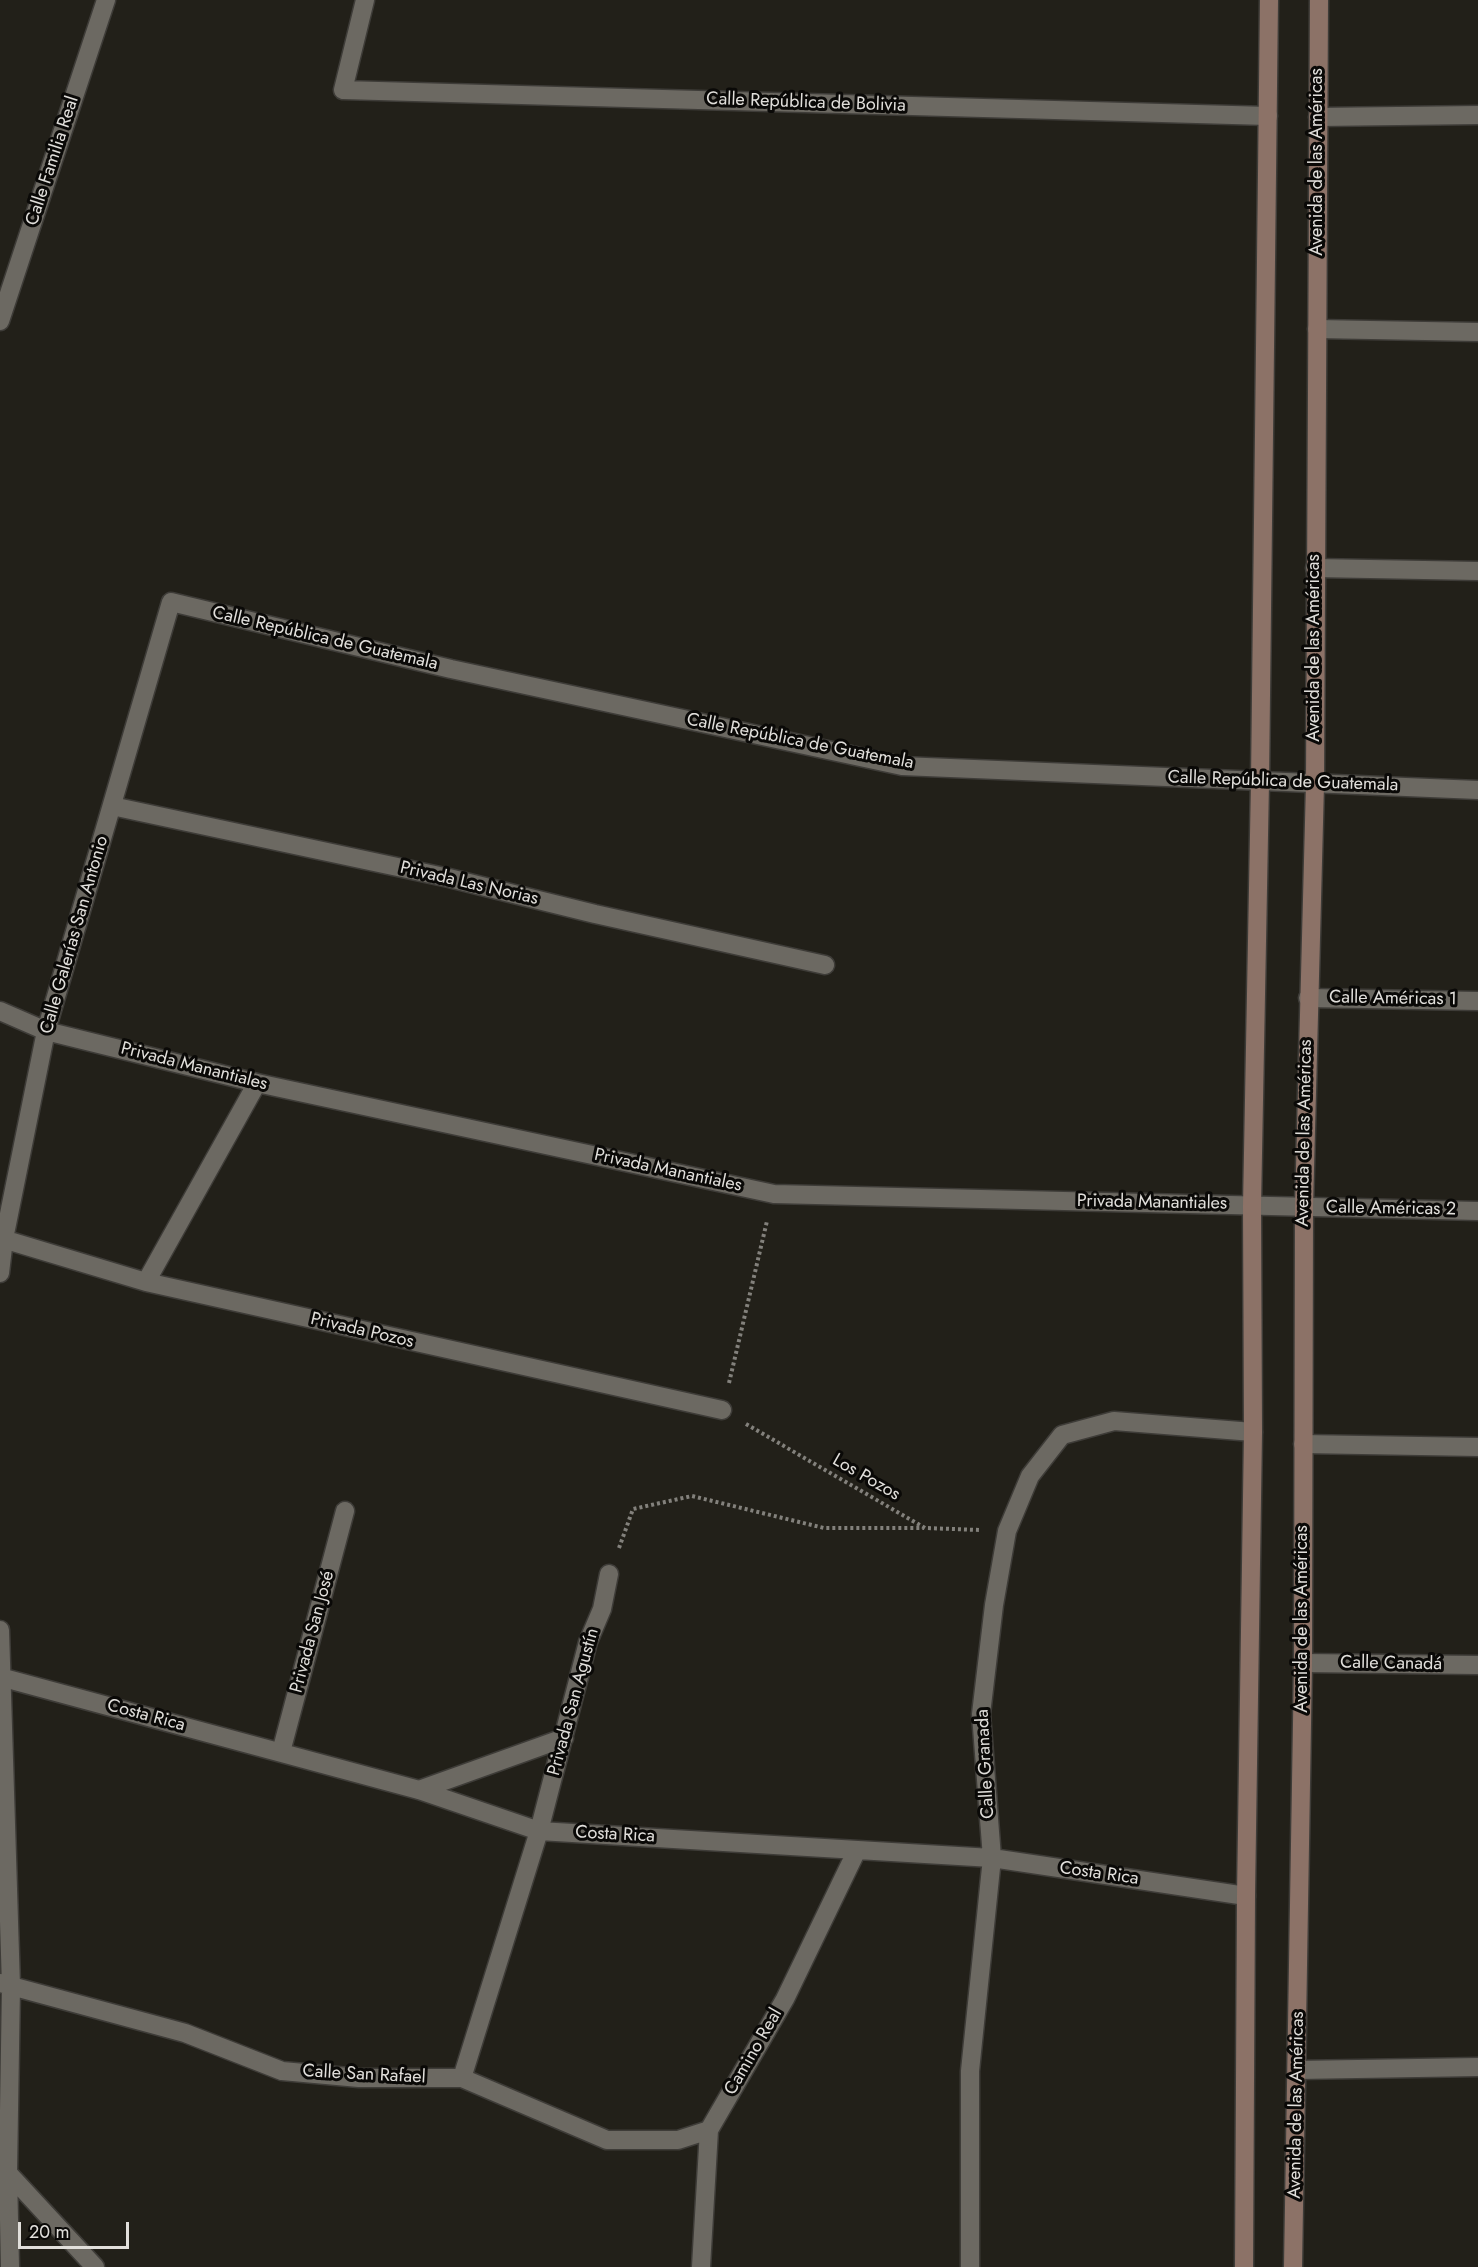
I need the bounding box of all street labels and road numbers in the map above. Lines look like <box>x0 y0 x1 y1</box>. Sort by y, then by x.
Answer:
street label: Avenida de las Américas <box>1307 68 1329 256</box>
street label: Calle República de Bolivia <box>706 89 906 117</box>
street label: Calle Familia Real <box>22 94 84 228</box>
street label: Avenida de las Américas <box>1304 554 1326 742</box>
street label: Calle República de Guatemala <box>210 603 440 675</box>
street label: Calle República de Guatemala <box>685 709 915 775</box>
street label: Calle República de Guatemala <box>1167 767 1399 797</box>
street label: Calle Galerías San Antonio <box>36 834 114 1036</box>
street label: Privada Las Norias <box>398 858 540 910</box>
street label: Calle Américas 1 <box>1329 987 1457 1011</box>
street label: Privada Manantiales <box>118 1038 270 1096</box>
street label: Avenida de las Américas <box>1293 1039 1317 1227</box>
street label: Privada Manantiales <box>592 1145 744 1197</box>
street label: Privada Manantiales <box>1077 1191 1227 1215</box>
street label: Calle Américas 2 <box>1326 1197 1456 1221</box>
street label: Privada Pozos <box>308 1309 416 1353</box>
street label: Los Pozos <box>828 1450 904 1506</box>
street label: Avenida de las Américas <box>1292 1525 1314 1713</box>
street label: Privada San José <box>286 1569 340 1695</box>
street label: Privada San Agustín <box>544 1626 604 1778</box>
street label: Calle Canadá <box>1340 1652 1442 1676</box>
street label: Costa Rica <box>105 1695 187 1737</box>
street label: Calle Granada <box>972 1709 1000 1819</box>
street label: Costa Rica <box>575 1822 655 1848</box>
street label: Costa Rica <box>1058 1858 1140 1890</box>
street label: Camino Real <box>721 2005 787 2099</box>
street label: Avenida de las Américas <box>1285 2011 1309 2199</box>
street label: Calle San Rafael <box>302 2061 426 2089</box>

